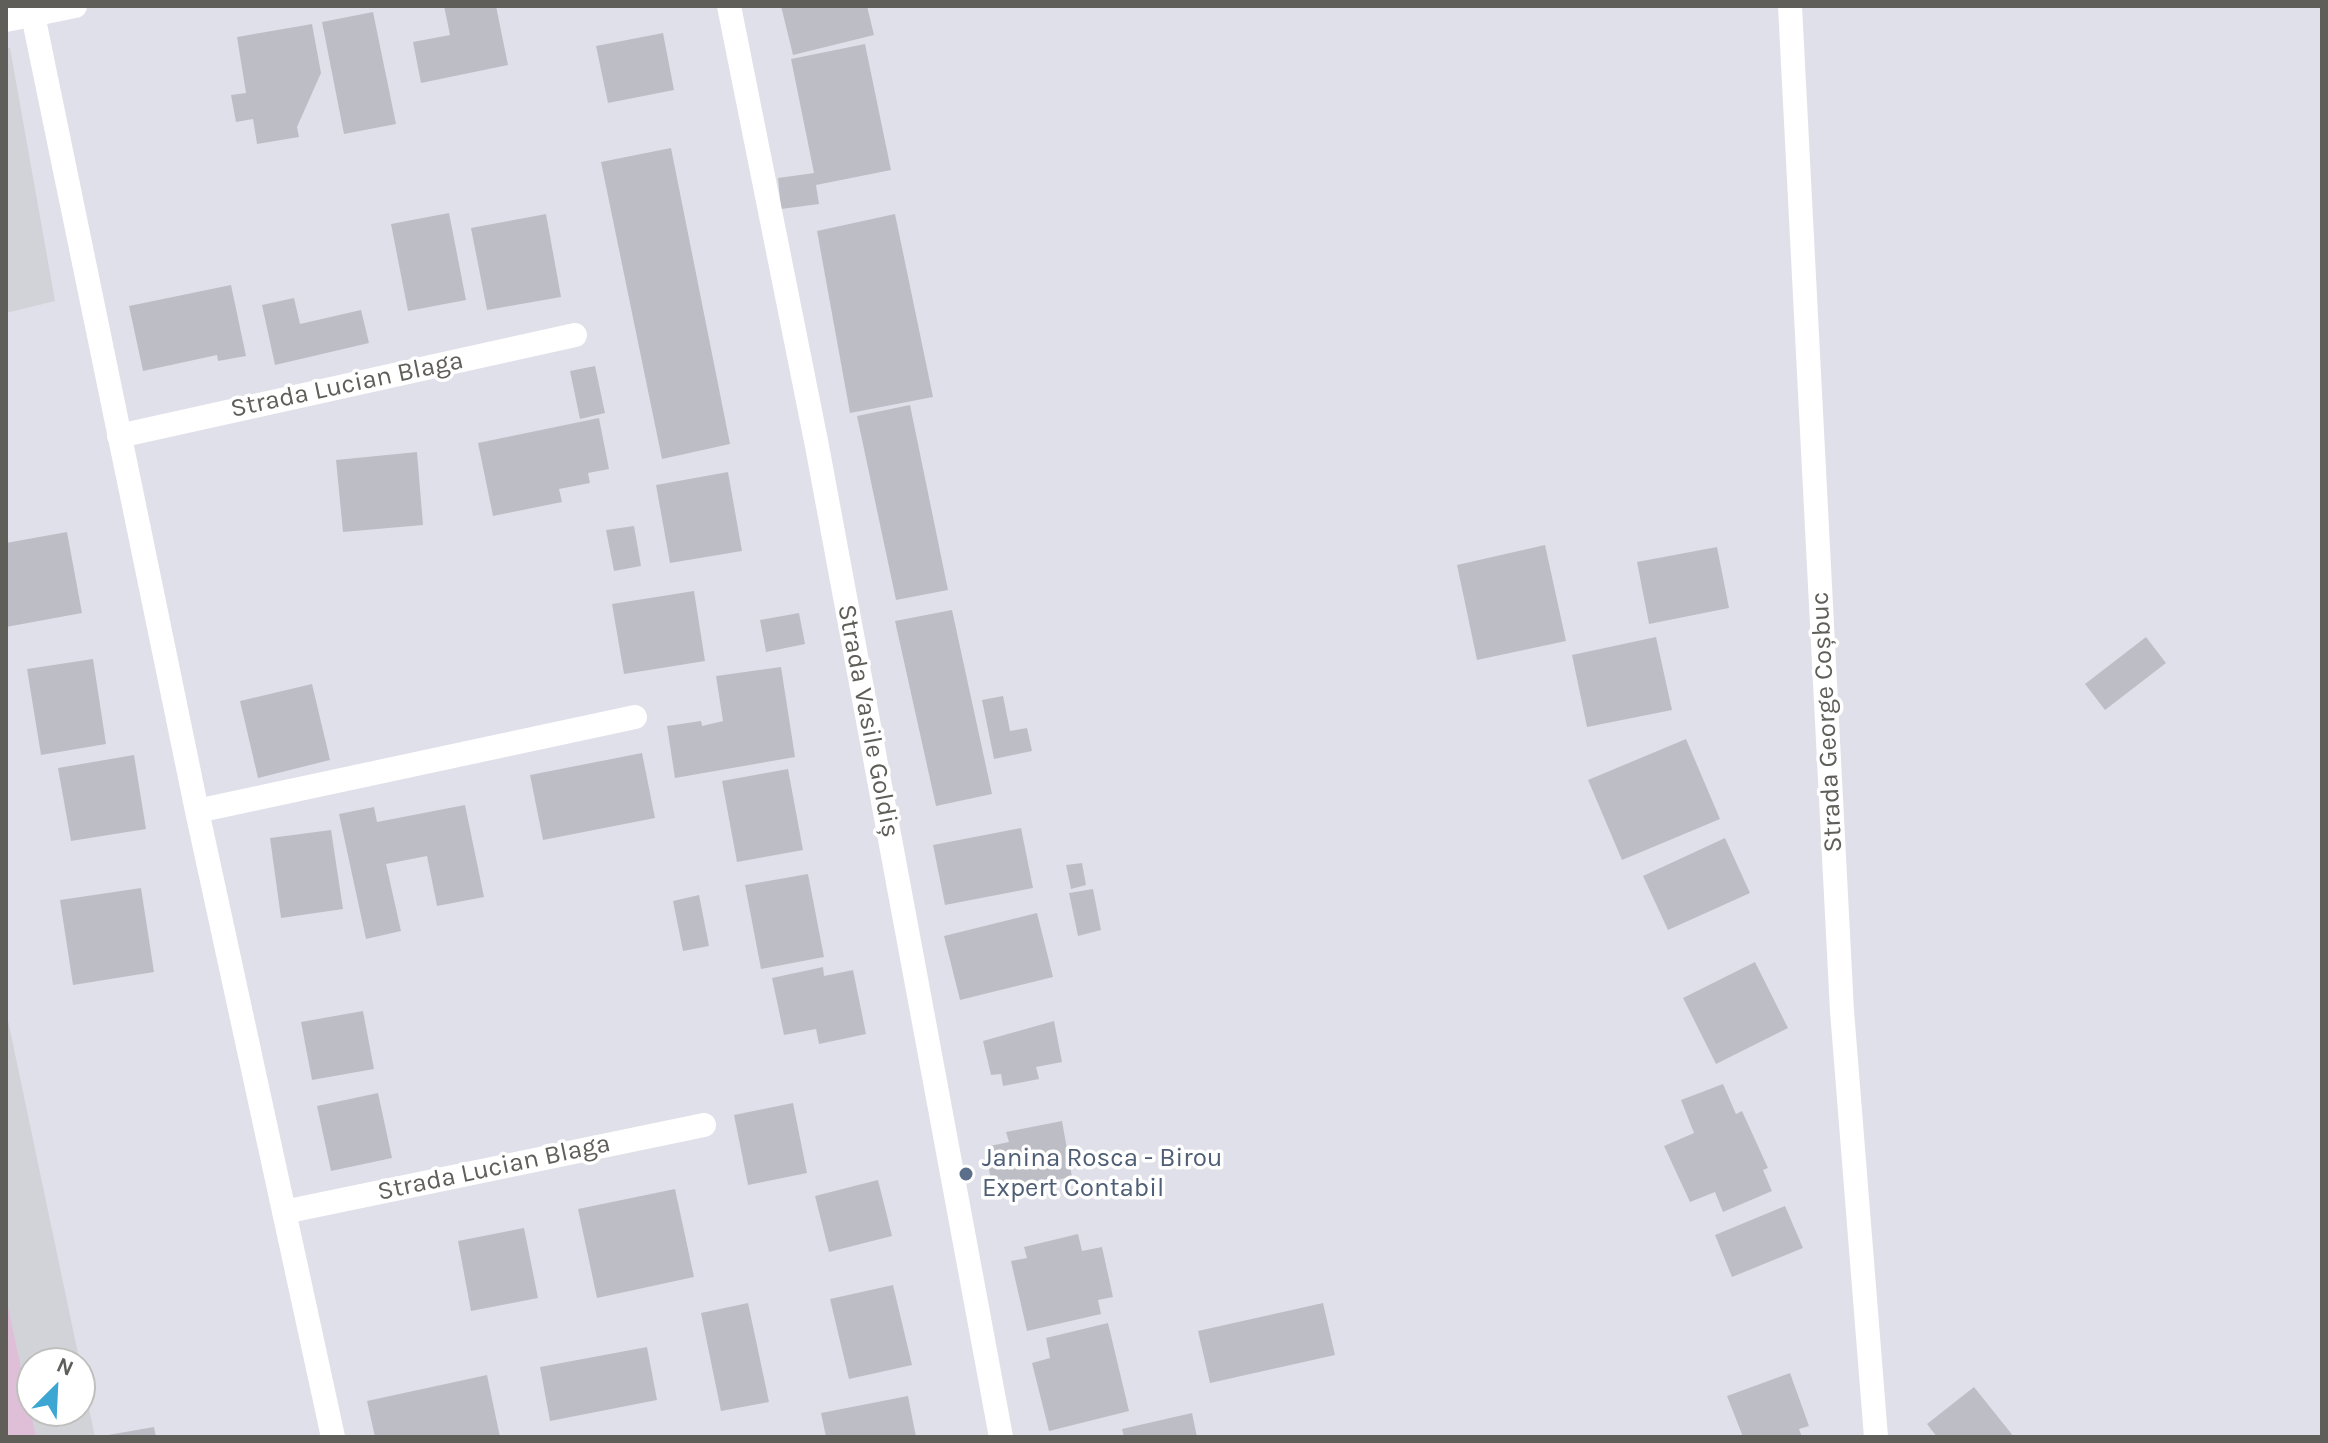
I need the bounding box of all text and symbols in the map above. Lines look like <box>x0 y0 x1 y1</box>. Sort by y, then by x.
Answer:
street label: Strada Lucian Blaga <box>228 345 466 425</box>
street label: Strada George Coșbuc <box>1805 591 1849 853</box>
street label: Strada Vasile Goldiș <box>830 602 906 840</box>
street label: Strada Lucian Blaga <box>375 1128 613 1208</box>
place label: Janina Rosca - Birou Expert Contabil <box>982 1143 1223 1204</box>
marker: Janina Rosca - Birou Expert Contabil <box>957 1165 975 1183</box>
north arrow <box>16 1347 96 1427</box>
text: N <box>52 1352 77 1382</box>

